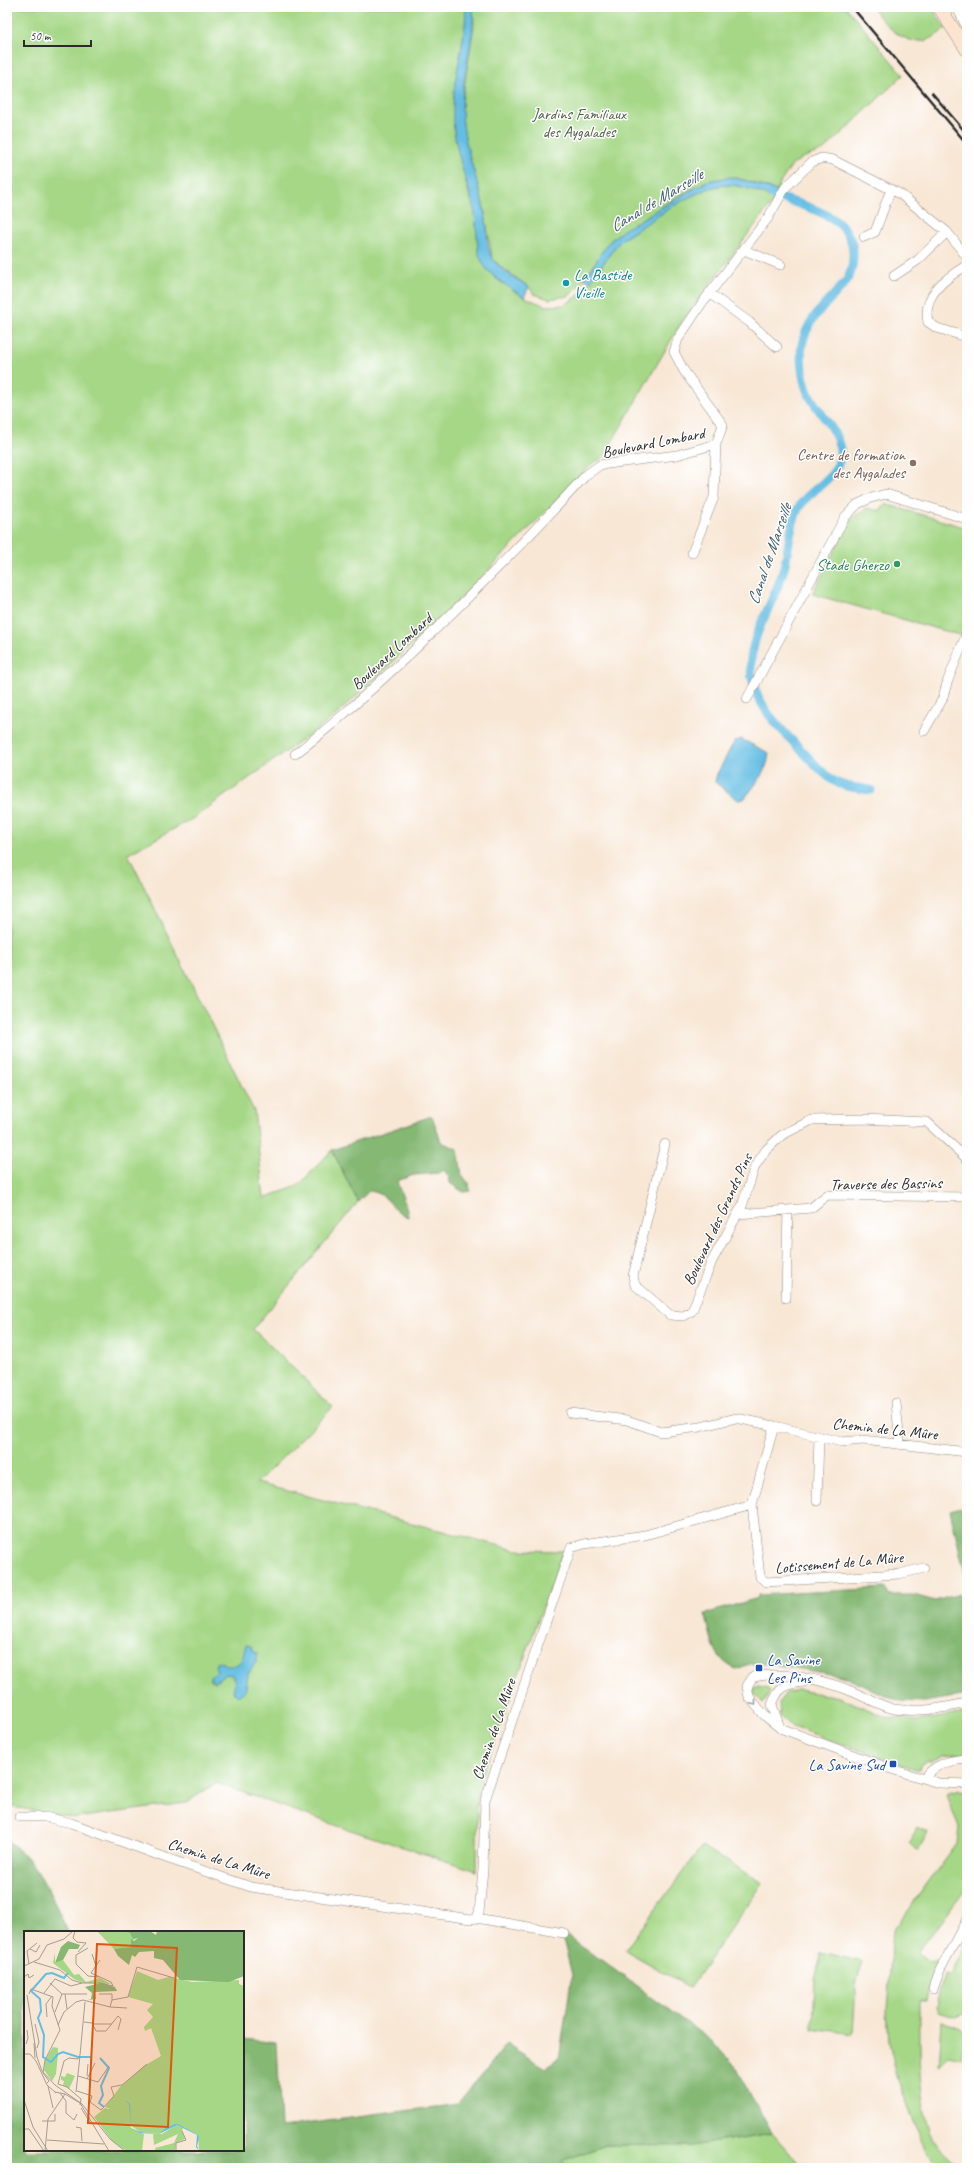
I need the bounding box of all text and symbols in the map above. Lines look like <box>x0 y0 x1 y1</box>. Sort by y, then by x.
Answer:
scale bar <box>24 22 91 48</box>
text: 50 m <box>30 28 52 44</box>
park label: Jardins Familiaux des Aygalades <box>531 104 627 142</box>
water label: Canal de Marseille <box>606 163 709 236</box>
place label: La Bastide Vieille <box>574 265 633 303</box>
marker: La Bastide Vieille <box>561 278 571 288</box>
street label: Boulevard Lombard <box>600 423 709 463</box>
place label: Centre de formation des Aygalades <box>797 445 907 483</box>
marker: Centre de formation des Aygalades <box>908 458 918 468</box>
water label: Canal de Marseille <box>742 499 797 607</box>
place label: Stade Gherzo <box>816 555 890 575</box>
marker: Stade Gherzo <box>892 559 902 569</box>
street label: Boulevard Lombard <box>347 607 438 694</box>
street label: Boulevard des Grands Pins <box>679 1149 758 1288</box>
street label: Traverse des Bassins <box>830 1173 944 1195</box>
street label: Chemin de La Mûre <box>831 1414 940 1445</box>
street label: Lotissement de La Mûre <box>774 1547 906 1579</box>
place label: La Savine Les Pins <box>767 1650 821 1688</box>
marker: La Savine Les Pins <box>754 1663 764 1673</box>
street label: Chemin de La Mûre <box>467 1675 521 1782</box>
one-way arrow <box>749 1698 756 1705</box>
place label: La Savine Sud <box>809 1755 888 1775</box>
marker: La Savine Sud <box>888 1759 898 1769</box>
street label: Chemin de La Mûre <box>165 1834 274 1884</box>
inset map <box>24 1931 244 2151</box>

